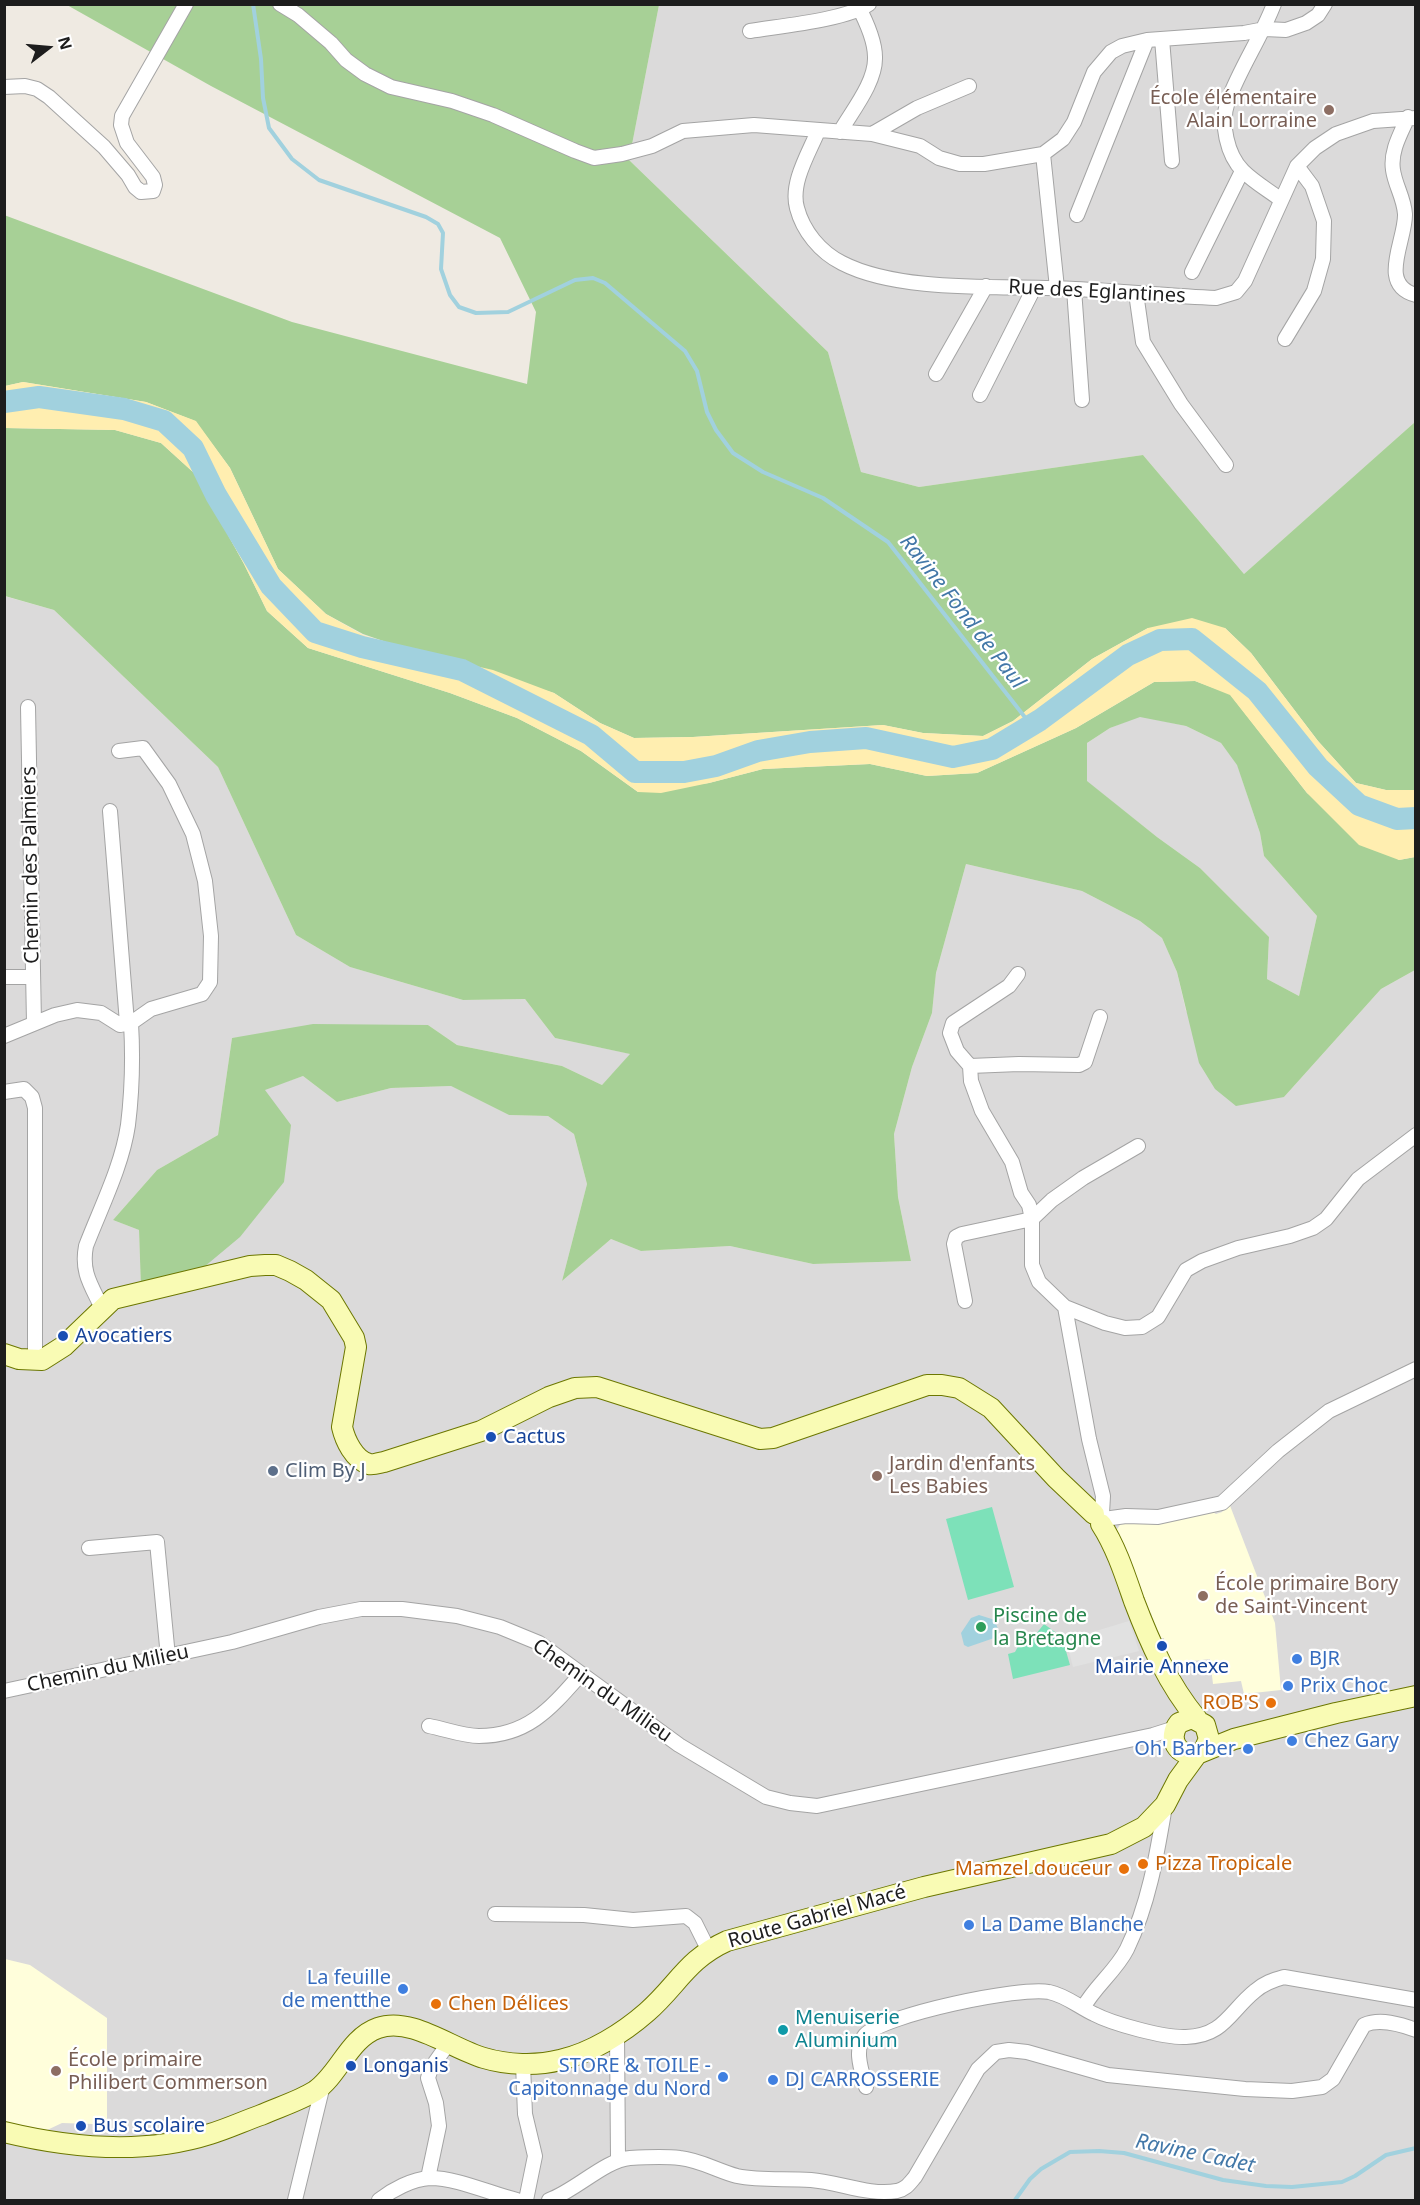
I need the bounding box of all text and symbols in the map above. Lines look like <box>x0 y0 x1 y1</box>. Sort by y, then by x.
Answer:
north arrow <box>18 18 78 78</box>
text: N <box>53 34 78 52</box>
place label: École élémentaire Alain Lorraine <box>1150 86 1317 133</box>
marker: École élémentaire Alain Lorraine <box>1322 103 1336 117</box>
street label: Rue des Eglantines <box>1008 275 1186 309</box>
water label: Ravine Fond de Paul <box>894 530 1030 694</box>
street label: Chemin des Palmiers <box>17 766 45 964</box>
place label: Avocatiers <box>75 1324 172 1348</box>
marker: Avocatiers <box>56 1329 70 1343</box>
place label: Cactus <box>503 1425 566 1449</box>
marker: Cactus <box>484 1430 498 1444</box>
place label: Jardin d'enfants Les Babies <box>889 1452 1035 1499</box>
place label: Clim By J <box>285 1459 366 1483</box>
marker: Clim By J <box>266 1464 280 1478</box>
marker: Jardin d'enfants Les Babies <box>870 1469 884 1483</box>
place label: École primaire Bory de Saint-Vincent <box>1215 1572 1398 1619</box>
marker: École primaire Bory de Saint-Vincent <box>1196 1589 1210 1603</box>
place label: Piscine de la Bretagne <box>993 1604 1101 1651</box>
marker: Piscine de la Bretagne <box>974 1620 988 1634</box>
street label: Chemin du Milieu <box>528 1634 676 1748</box>
marker: Mairie Annexe <box>1155 1639 1169 1653</box>
street label: Chemin du Milieu <box>25 1640 191 1698</box>
place label: BJR <box>1309 1647 1340 1671</box>
marker: BJR <box>1290 1652 1304 1666</box>
place label: Mairie Annexe <box>1095 1655 1229 1679</box>
place label: Prix Choc <box>1300 1674 1388 1698</box>
marker: Prix Choc <box>1281 1679 1295 1693</box>
place label: ROB'S <box>1202 1691 1259 1715</box>
marker: ROB'S <box>1264 1696 1278 1710</box>
place label: Chez Gary <box>1304 1729 1399 1753</box>
marker: Chez Gary <box>1285 1734 1299 1748</box>
place label: Oh' Barber <box>1134 1737 1236 1761</box>
marker: Oh' Barber <box>1241 1742 1255 1756</box>
place label: Pizza Tropicale <box>1155 1852 1292 1876</box>
place label: Mamzel douceur <box>955 1857 1112 1881</box>
marker: Pizza Tropicale <box>1136 1857 1150 1871</box>
marker: Mamzel douceur <box>1117 1862 1131 1876</box>
street label: Route Gabriel Macé <box>725 1880 909 1954</box>
place label: La Dame Blanche <box>981 1913 1144 1937</box>
marker: La Dame Blanche <box>962 1918 976 1932</box>
place label: La feuille de mentthe <box>282 1966 391 2013</box>
marker: La feuille de mentthe <box>396 1982 410 1996</box>
place label: Chen Délices <box>448 1992 568 2016</box>
marker: Chen Délices <box>429 1997 443 2011</box>
place label: Menuiserie Aluminium <box>795 2006 900 2053</box>
marker: Menuiserie Aluminium <box>776 2023 790 2037</box>
place label: École primaire Philibert Commerson <box>68 2048 268 2095</box>
place label: Longanis <box>363 2054 449 2078</box>
place label: STORE & TOILE - Capitonnage du Nord <box>508 2054 711 2101</box>
marker: Longanis <box>344 2059 358 2073</box>
marker: École primaire Philibert Commerson <box>49 2064 63 2078</box>
place label: DJ CARROSSERIE <box>785 2068 940 2092</box>
marker: STORE & TOILE - Capitonnage du Nord <box>716 2070 730 2084</box>
marker: DJ CARROSSERIE <box>766 2073 780 2087</box>
place label: Bus scolaire <box>93 2114 205 2138</box>
marker: Bus scolaire <box>74 2119 88 2133</box>
water label: Ravine Cadet <box>1133 2129 1257 2179</box>

